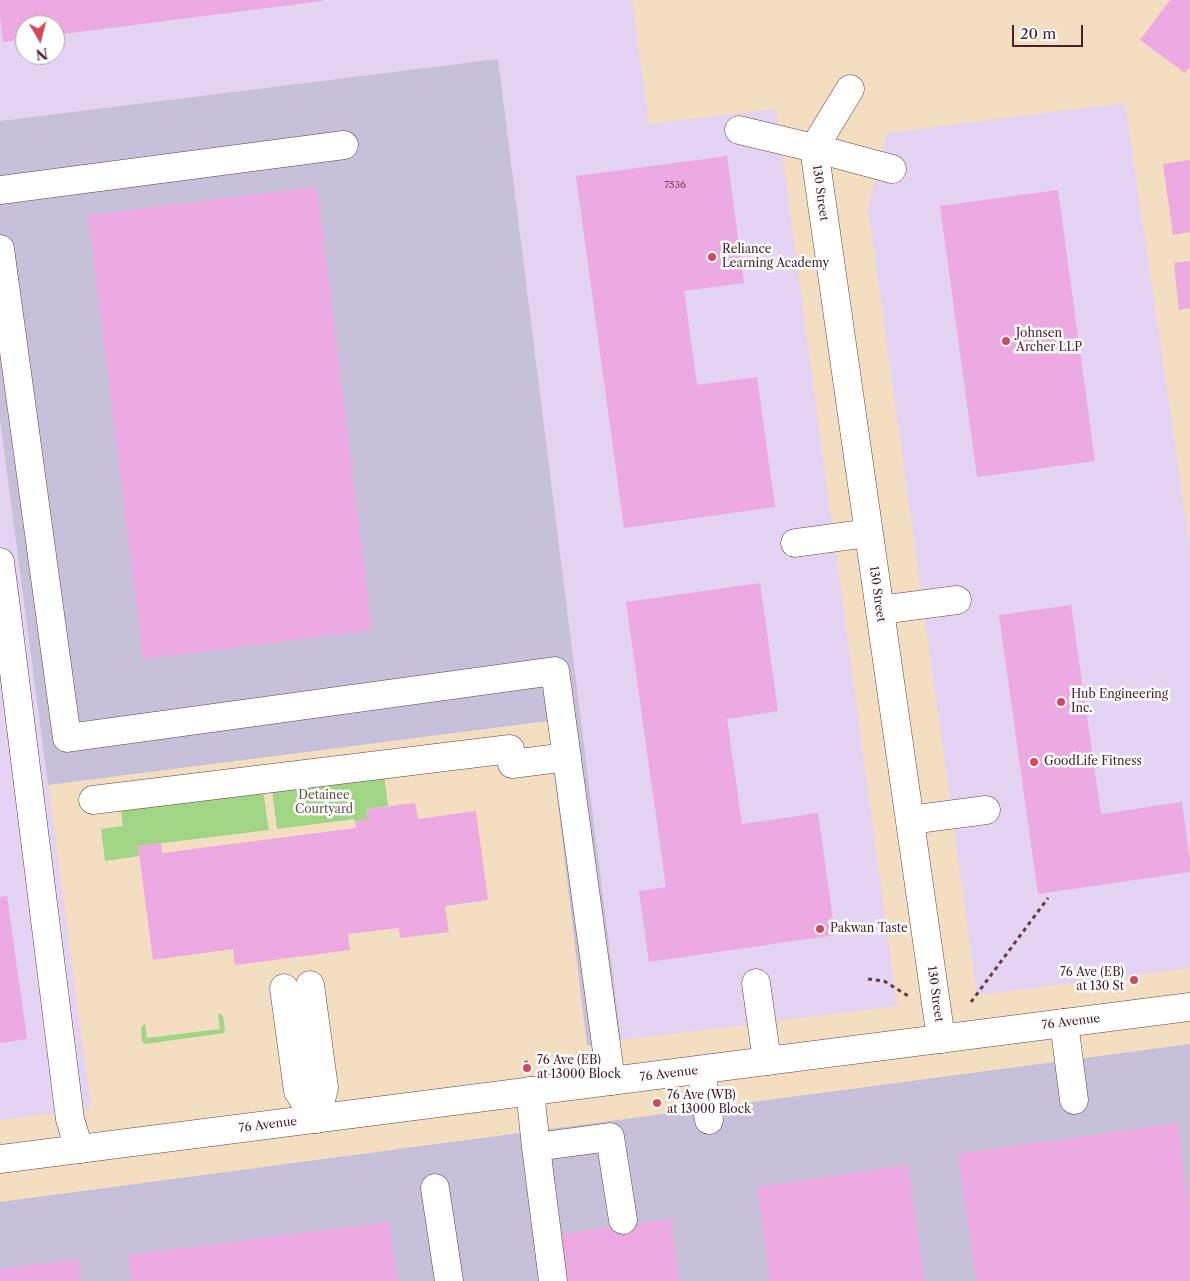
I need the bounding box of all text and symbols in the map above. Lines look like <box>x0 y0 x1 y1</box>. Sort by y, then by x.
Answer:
north arrow <box>15 15 65 65</box>
scale bar <box>1015 15 1086 47</box>
text: 20 m <box>1020 24 1056 43</box>
text: N <box>35 44 49 64</box>
street label: 130 Street <box>809 164 831 222</box>
house number: 7536 <box>664 179 686 191</box>
place label: Reliance Learning Academy <box>722 243 829 271</box>
marker: Reliance Learning Academy <box>706 251 718 263</box>
place label: Johnsen Archer LLP <box>1016 327 1082 355</box>
marker: Johnsen Archer LLP <box>1000 335 1012 347</box>
street label: 130 Street <box>866 565 888 623</box>
place label: Hub Engineering Inc. <box>1071 688 1168 716</box>
marker: Hub Engineering Inc. <box>1055 696 1067 708</box>
place label: GoodLife Fitness <box>1044 755 1142 769</box>
marker: GoodLife Fitness <box>1028 756 1040 768</box>
park label: Detainee Courtyard <box>295 789 353 817</box>
place label: Pakwan Taste <box>830 922 908 936</box>
marker: Pakwan Taste <box>814 923 826 935</box>
street label: 130 Street <box>924 965 946 1023</box>
place label: 76 Ave (EB) at 130 St <box>1060 966 1124 994</box>
marker: 76 Ave (EB) at 130 St <box>1128 974 1140 986</box>
street label: 76 Avenue <box>1041 1011 1101 1033</box>
place label: 76 Ave (EB) at 13000 Block <box>537 1054 621 1082</box>
marker: 76 Ave (EB) at 13000 Block <box>521 1062 533 1074</box>
street label: 76 Avenue <box>639 1063 699 1085</box>
place label: 76 Ave (WB) at 13000 Block <box>667 1089 751 1117</box>
marker: 76 Ave (WB) at 13000 Block <box>651 1097 663 1109</box>
street label: 76 Avenue <box>238 1114 298 1136</box>

